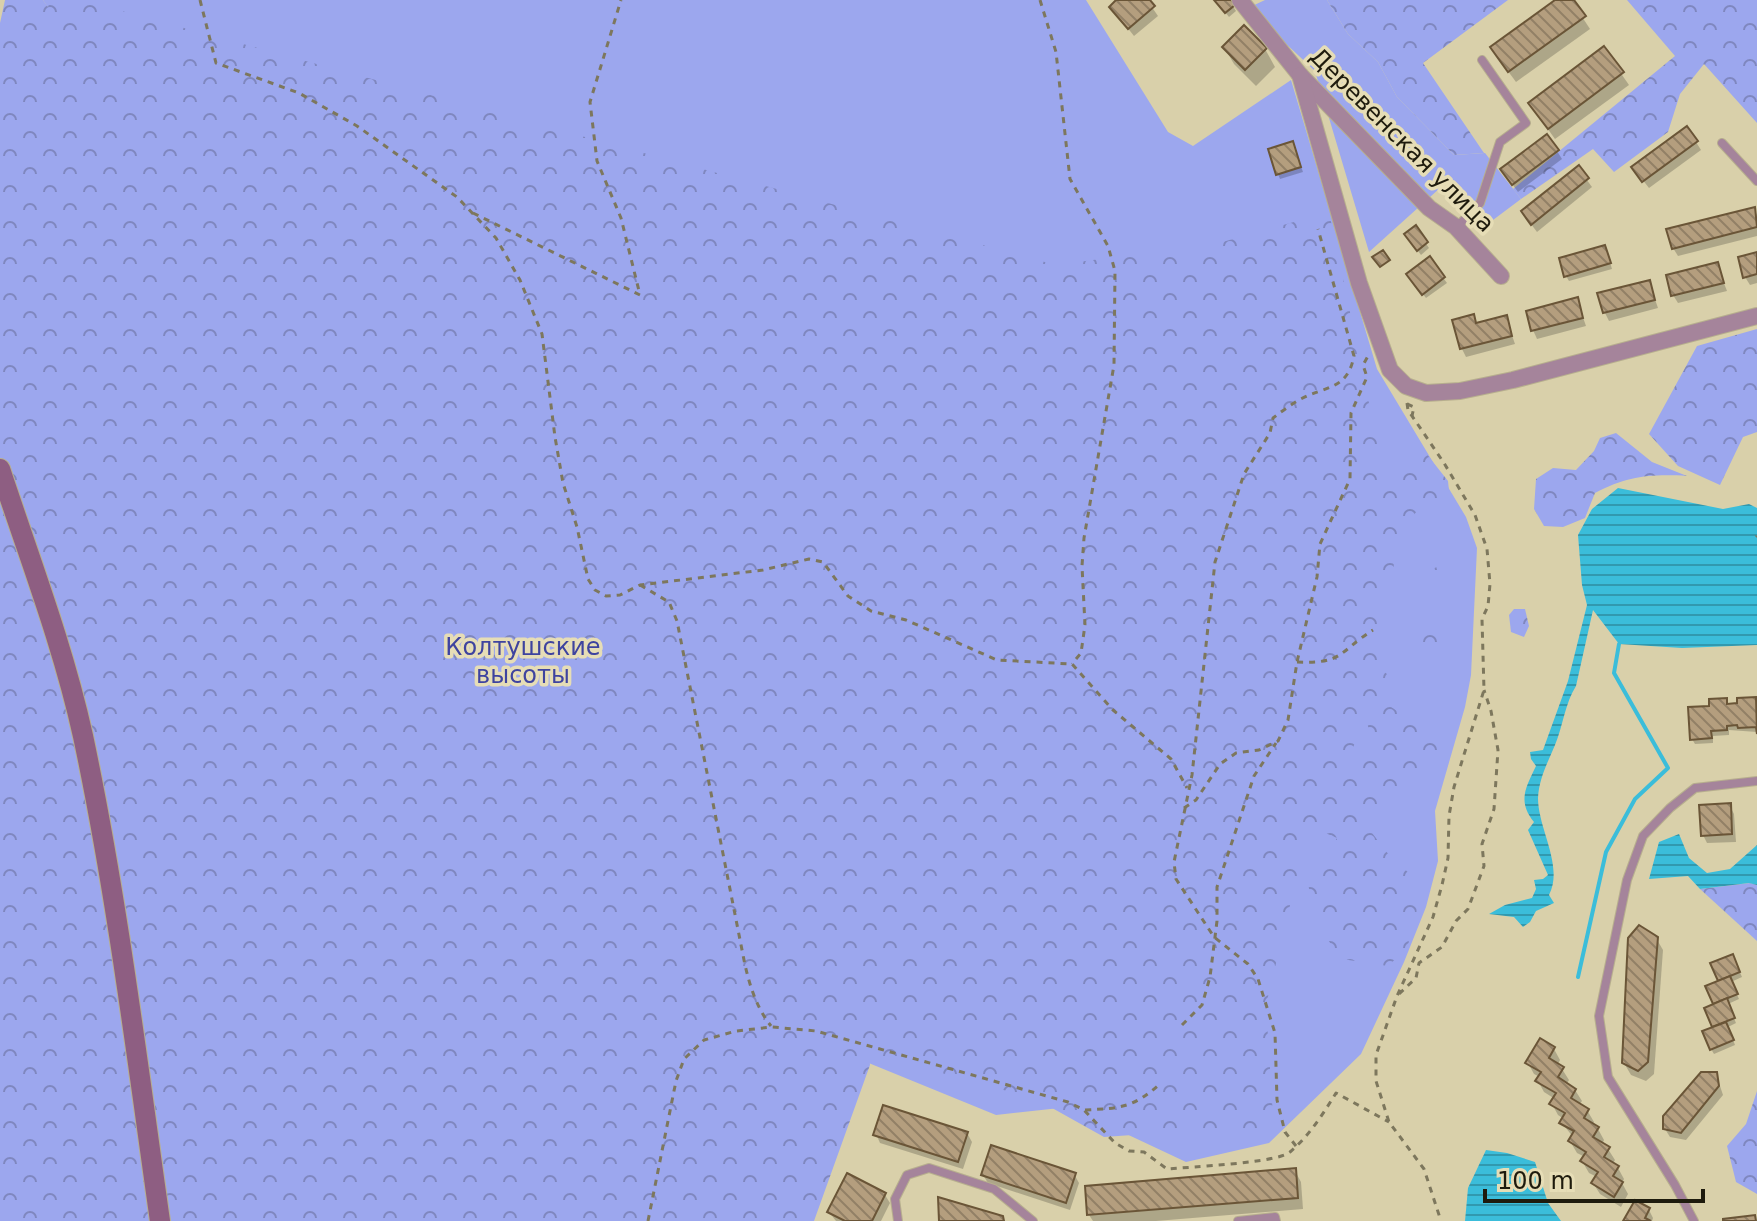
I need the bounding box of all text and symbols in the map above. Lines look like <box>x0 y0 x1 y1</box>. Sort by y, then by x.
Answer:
street label: Деревенская улица <box>1304 42 1500 238</box>
park label: Колтушские высоты <box>445 633 601 689</box>
scale bar <box>1485 1153 1703 1203</box>
text: 100 m <box>1497 1167 1574 1195</box>

